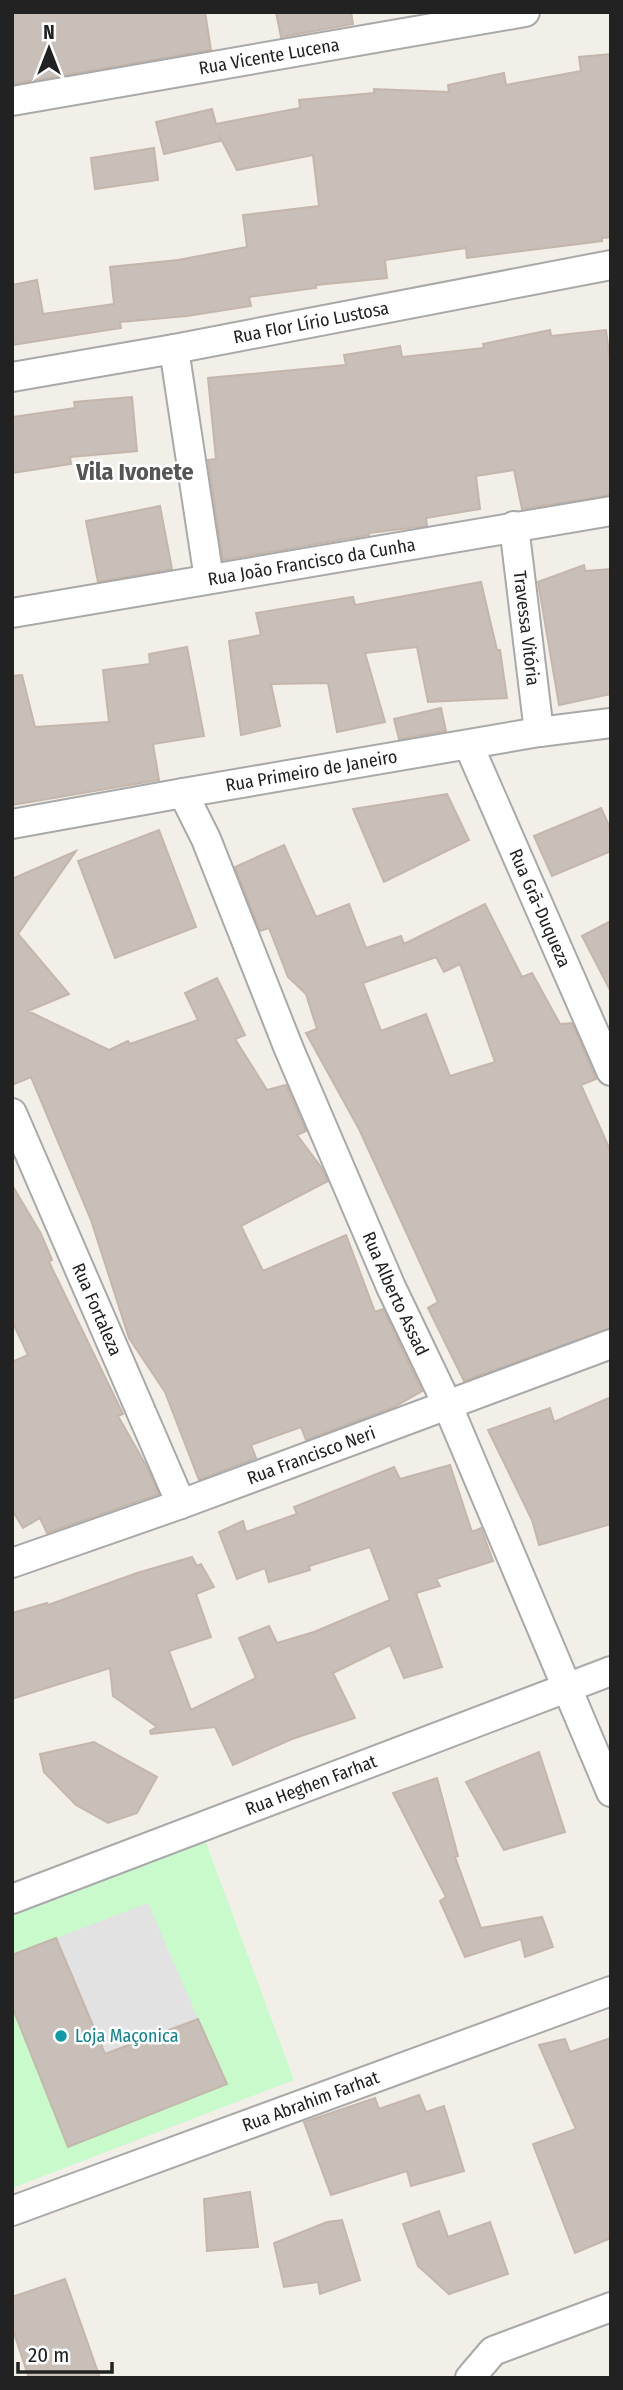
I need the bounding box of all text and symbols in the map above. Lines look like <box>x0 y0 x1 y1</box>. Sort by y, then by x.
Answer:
north arrow <box>14 14 84 84</box>
text: N <box>43 21 55 44</box>
street label: Rua Vicente Lucena <box>197 33 341 79</box>
street label: Rua Flor Lírio Lustosa <box>231 297 391 348</box>
district label: Vila Ivonete <box>75 458 194 486</box>
street label: Rua João Francisco da Cunha <box>206 533 417 590</box>
street label: Travessa Vitória <box>509 570 544 687</box>
street label: Rua Primeiro de Janeiro <box>224 745 399 797</box>
street label: Rua Grã-Duqueza <box>504 846 575 971</box>
street label: Rua Alberto Assad <box>358 1228 433 1359</box>
street label: Rua Fortaleza <box>67 1260 127 1359</box>
street label: Rua Francisco Neri <box>244 1422 379 1489</box>
street label: Rua Heghen Farhat <box>242 1750 380 1820</box>
place label: Loja Maçonica <box>75 2025 179 2047</box>
marker: Loja Maçonica <box>53 2028 69 2044</box>
street label: Rua Abrahim Farhat <box>239 2066 382 2137</box>
scale bar <box>18 2330 112 2374</box>
text: 20 m <box>28 2342 69 2368</box>

